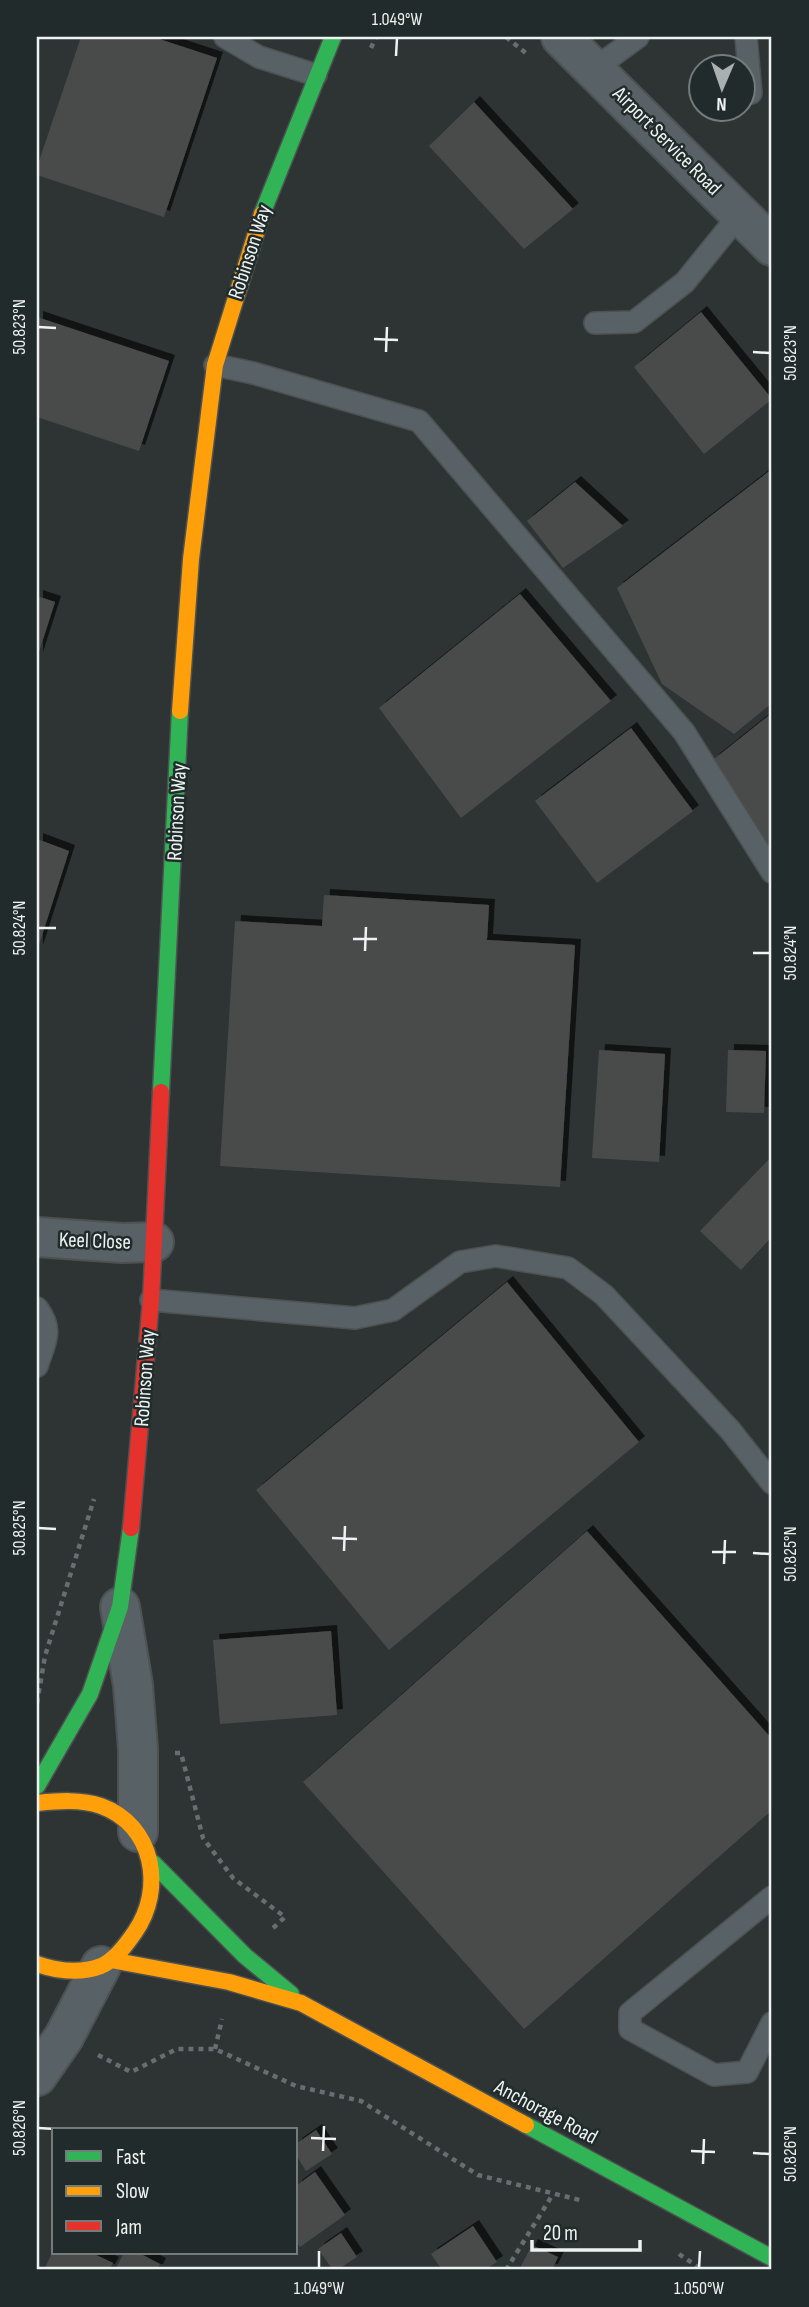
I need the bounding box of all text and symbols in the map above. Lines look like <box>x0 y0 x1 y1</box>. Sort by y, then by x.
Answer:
text: 1.049°W <box>372 9 422 30</box>
north arrow <box>686 52 756 122</box>
street label: Airport Service Road <box>607 81 726 200</box>
text: N <box>716 92 727 115</box>
street label: Robinson Way <box>223 202 277 302</box>
text: 50.823°N <box>9 299 30 355</box>
text: 50.823°N <box>780 325 801 381</box>
street label: Robinson Way <box>162 763 192 861</box>
text: 50.824°N <box>9 901 30 955</box>
text: 50.824°N <box>780 926 801 980</box>
street label: Keel Close <box>59 1227 131 1255</box>
street label: Robinson Way <box>129 1328 161 1428</box>
text: 50.825°N <box>9 1500 30 1556</box>
text: 50.825°N <box>780 1526 801 1582</box>
street label: Anchorage Road <box>489 2074 602 2150</box>
text: 50.826°N <box>9 2100 30 2156</box>
text: 50.826°N <box>780 2126 801 2182</box>
legend <box>52 2128 298 2254</box>
text: Fast <box>116 2145 146 2170</box>
text: Slow <box>116 2179 150 2204</box>
scale bar <box>532 2209 641 2253</box>
text: Jam <box>115 2215 142 2240</box>
text: 20 m <box>543 2221 578 2246</box>
text: 1.049°W <box>294 2278 344 2299</box>
text: 1.050°W <box>674 2278 724 2299</box>

